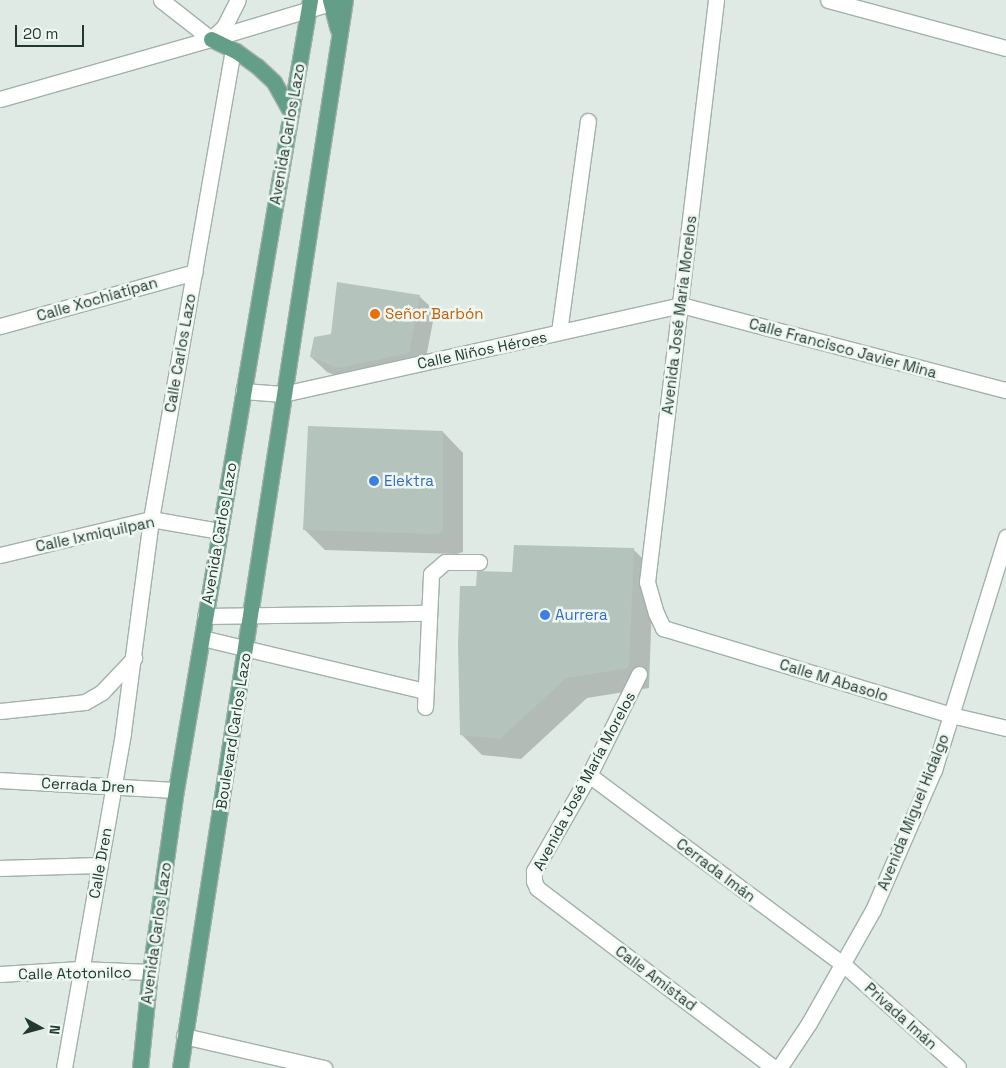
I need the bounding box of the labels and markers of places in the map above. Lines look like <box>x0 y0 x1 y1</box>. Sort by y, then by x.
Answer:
place label: Señor Barbón <box>385 305 483 323</box>
marker: Señor Barbón <box>369 308 381 320</box>
place label: Elektra <box>384 472 434 490</box>
marker: Elektra <box>368 475 380 487</box>
place label: Aurrera <box>555 606 608 624</box>
marker: Aurrera <box>539 609 551 621</box>

